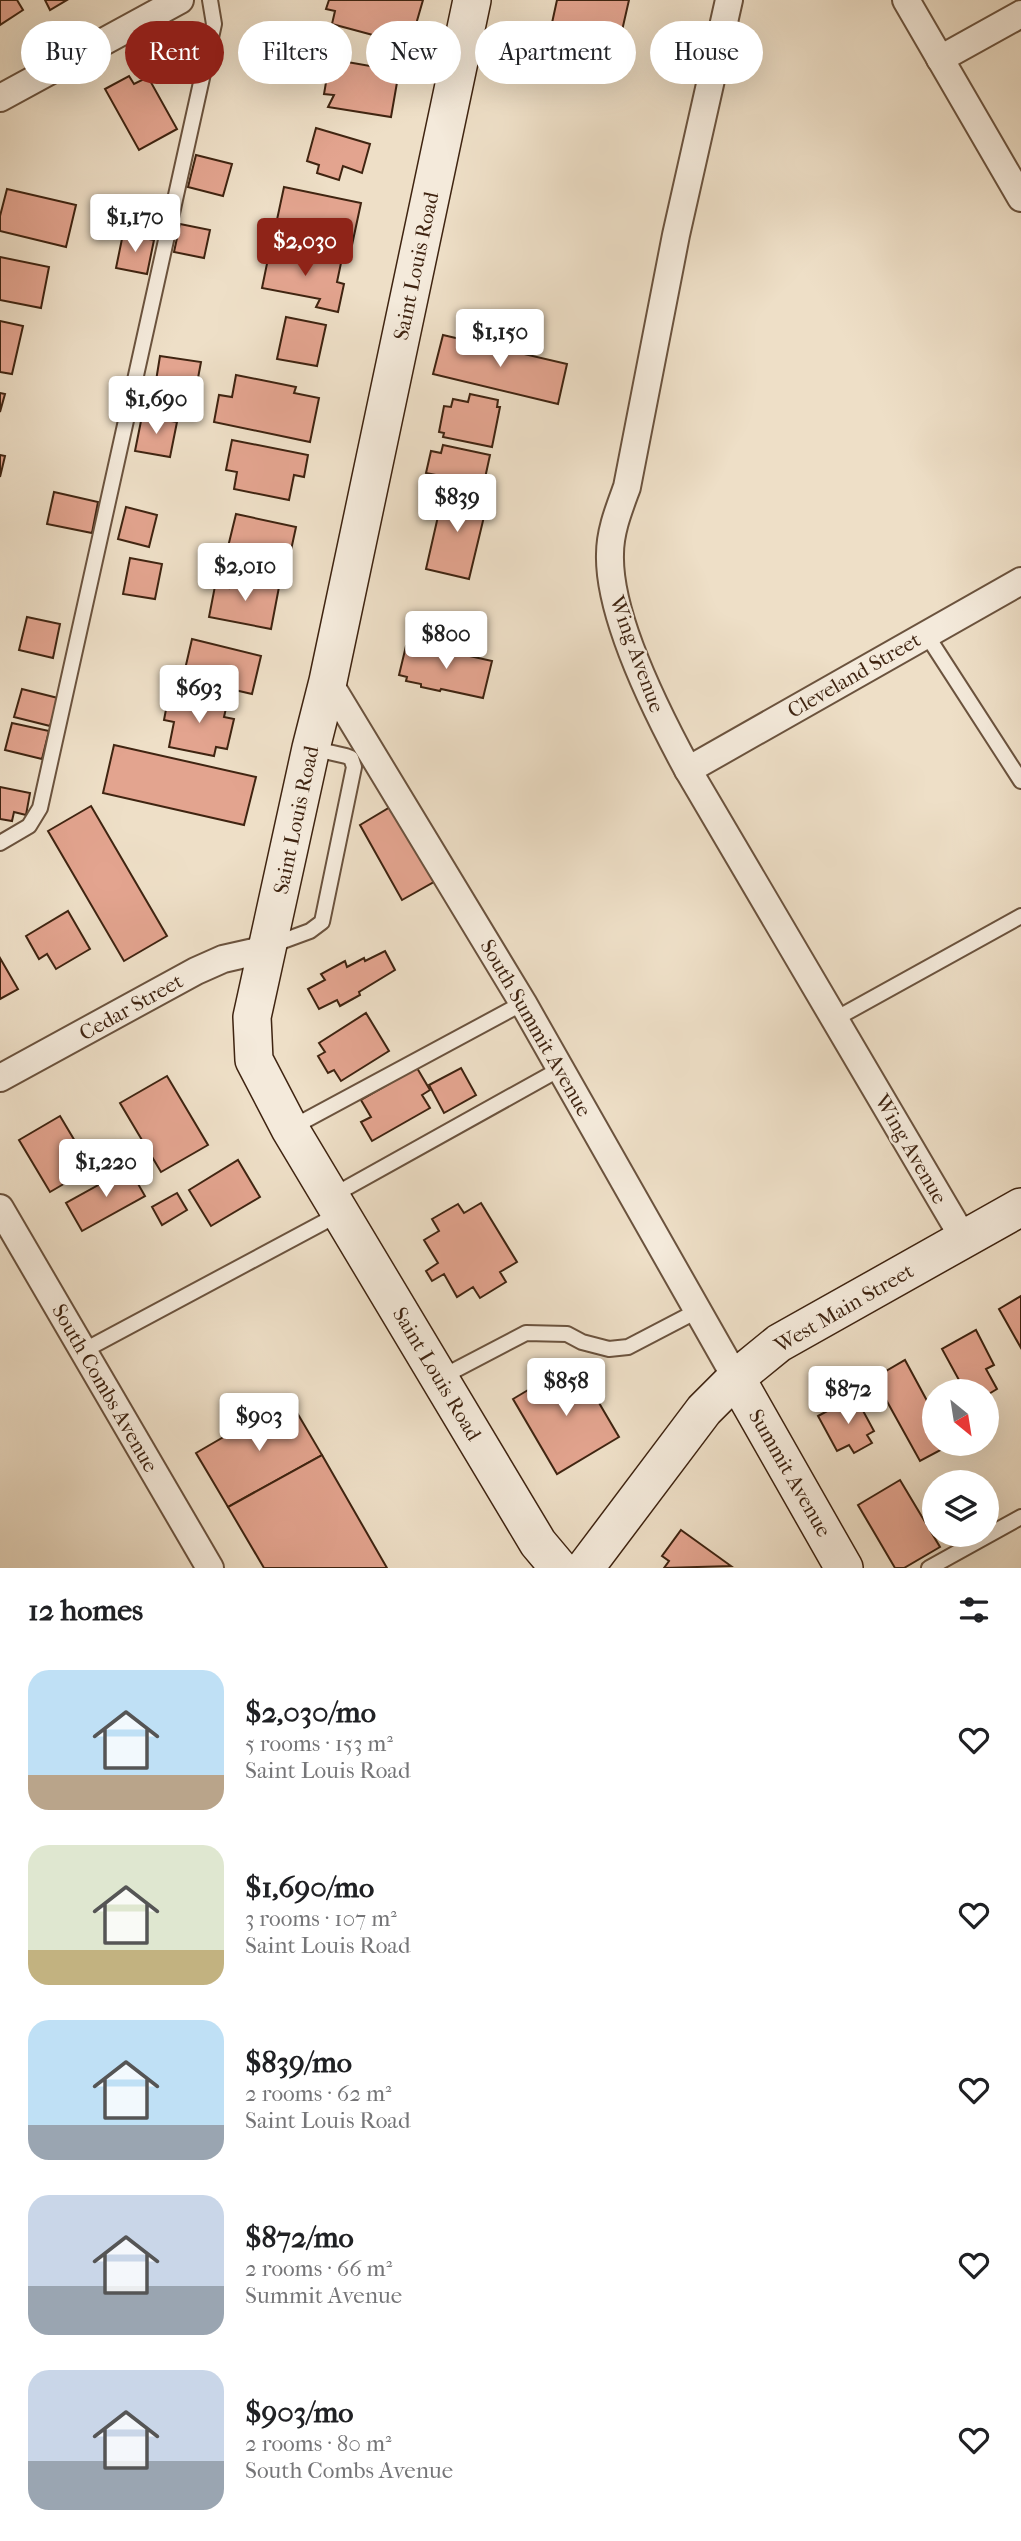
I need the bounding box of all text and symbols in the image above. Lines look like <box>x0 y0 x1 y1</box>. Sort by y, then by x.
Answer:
chip: Buy <box>21 21 111 84</box>
chip: Rent <box>125 21 224 84</box>
chip: Filters <box>238 21 352 84</box>
chip: New <box>366 21 461 84</box>
chip: Apartment <box>475 21 636 84</box>
chip: House <box>650 21 763 84</box>
street label: Saint Louis Road <box>389 189 444 342</box>
pin: $1,170 <box>78 194 192 254</box>
text: $1,170 <box>106 203 164 230</box>
pin: $2,030 <box>248 218 362 278</box>
text: $2,030 <box>273 227 337 254</box>
pin: $1,150 <box>443 310 557 369</box>
text: $1,150 <box>472 318 528 345</box>
pin: $1,690 <box>99 376 213 436</box>
text: $1,690 <box>125 385 187 412</box>
pin: $839 <box>416 475 498 534</box>
text: $839 <box>434 483 480 510</box>
pin: $2,010 <box>188 544 302 603</box>
text: $2,010 <box>214 552 276 579</box>
street label: Wing Avenue <box>604 591 669 716</box>
pin: $800 <box>405 612 487 671</box>
text: $800 <box>421 620 471 647</box>
street label: Cleveland Street <box>783 627 925 723</box>
pin: $693 <box>158 666 240 725</box>
text: $693 <box>176 674 222 701</box>
street label: Saint Louis Road <box>269 743 324 896</box>
street label: South Summit Avenue <box>476 935 596 1121</box>
street label: Cedar Street <box>75 968 187 1045</box>
street label: Wing Avenue <box>870 1089 952 1208</box>
pin: $1,220 <box>49 1140 163 1199</box>
text: $1,220 <box>75 1148 137 1175</box>
street label: West Main Street <box>769 1258 918 1358</box>
street label: South Combs Avenue <box>47 1300 163 1476</box>
street label: Saint Louis Road <box>388 1303 486 1445</box>
pin: $858 <box>525 1358 607 1418</box>
pin: $872 <box>807 1366 889 1426</box>
text: $858 <box>543 1367 589 1394</box>
text: $872 <box>824 1375 872 1402</box>
north arrow <box>922 1379 999 1456</box>
map controls <box>922 1379 999 1547</box>
pin: $903 <box>218 1394 300 1453</box>
text: $903 <box>236 1402 282 1429</box>
street label: Summit Avenue <box>744 1405 836 1541</box>
button: layers <box>922 1470 999 1547</box>
icon: filters <box>955 1591 993 1629</box>
text: 12 homes <box>28 1593 143 1628</box>
text: $2,030/mo <box>245 1695 376 1730</box>
icon: home <box>84 1698 168 1782</box>
icon: heart <box>955 1721 993 1759</box>
text: 5 rooms · 153 m² <box>245 1730 393 1757</box>
text: Saint Louis Road <box>245 1757 411 1784</box>
text: $1,690/mo <box>245 1870 374 1905</box>
icon: home <box>84 1873 168 1957</box>
icon: heart <box>955 1896 993 1934</box>
text: 3 rooms · 107 m² <box>245 1905 397 1932</box>
text: Saint Louis Road <box>245 1932 411 1959</box>
text: $839/mo <box>245 2045 352 2080</box>
icon: home <box>84 2048 168 2132</box>
icon: heart <box>955 2071 993 2109</box>
text: 2 rooms · 62 m² <box>245 2080 392 2107</box>
text: Saint Louis Road <box>245 2107 411 2134</box>
text: $872/mo <box>245 2220 354 2255</box>
icon: home <box>84 2223 168 2307</box>
icon: heart <box>955 2246 993 2284</box>
text: 2 rooms · 66 m² <box>245 2255 392 2282</box>
text: Summit Avenue <box>245 2282 402 2309</box>
text: $903/mo <box>245 2395 353 2430</box>
icon: home <box>84 2398 168 2482</box>
icon: heart <box>955 2421 993 2459</box>
text: 2 rooms · 80 m² <box>245 2430 392 2457</box>
text: South Combs Avenue <box>245 2457 453 2484</box>

